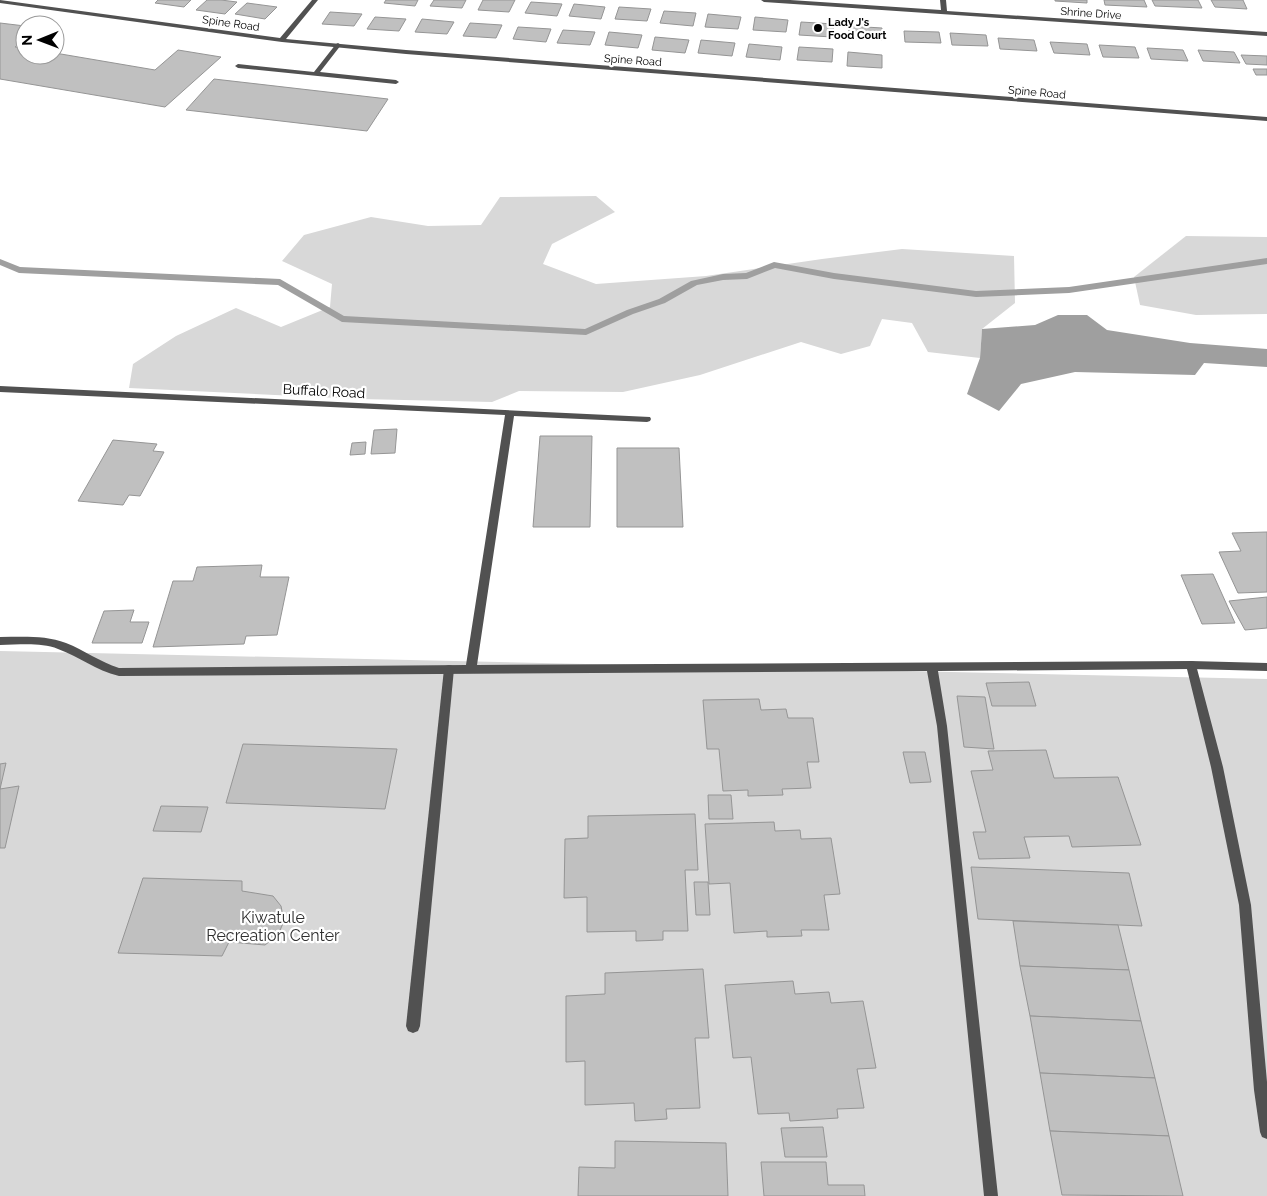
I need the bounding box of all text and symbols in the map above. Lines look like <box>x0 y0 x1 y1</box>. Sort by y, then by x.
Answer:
street label: Shrine Drive <box>1060 5 1123 22</box>
street label: Spine Road <box>201 13 261 34</box>
north arrow <box>15 15 65 65</box>
place label: Lady J's Food Court <box>828 16 887 42</box>
marker: Lady J's Food Court <box>812 22 824 34</box>
text: N <box>19 35 35 46</box>
street label: Spine Road <box>604 52 662 69</box>
street label: Spine Road <box>1008 83 1067 102</box>
street label: Buffalo Road <box>282 381 366 401</box>
park label: Kiwatule Recreation Center <box>206 908 340 945</box>

